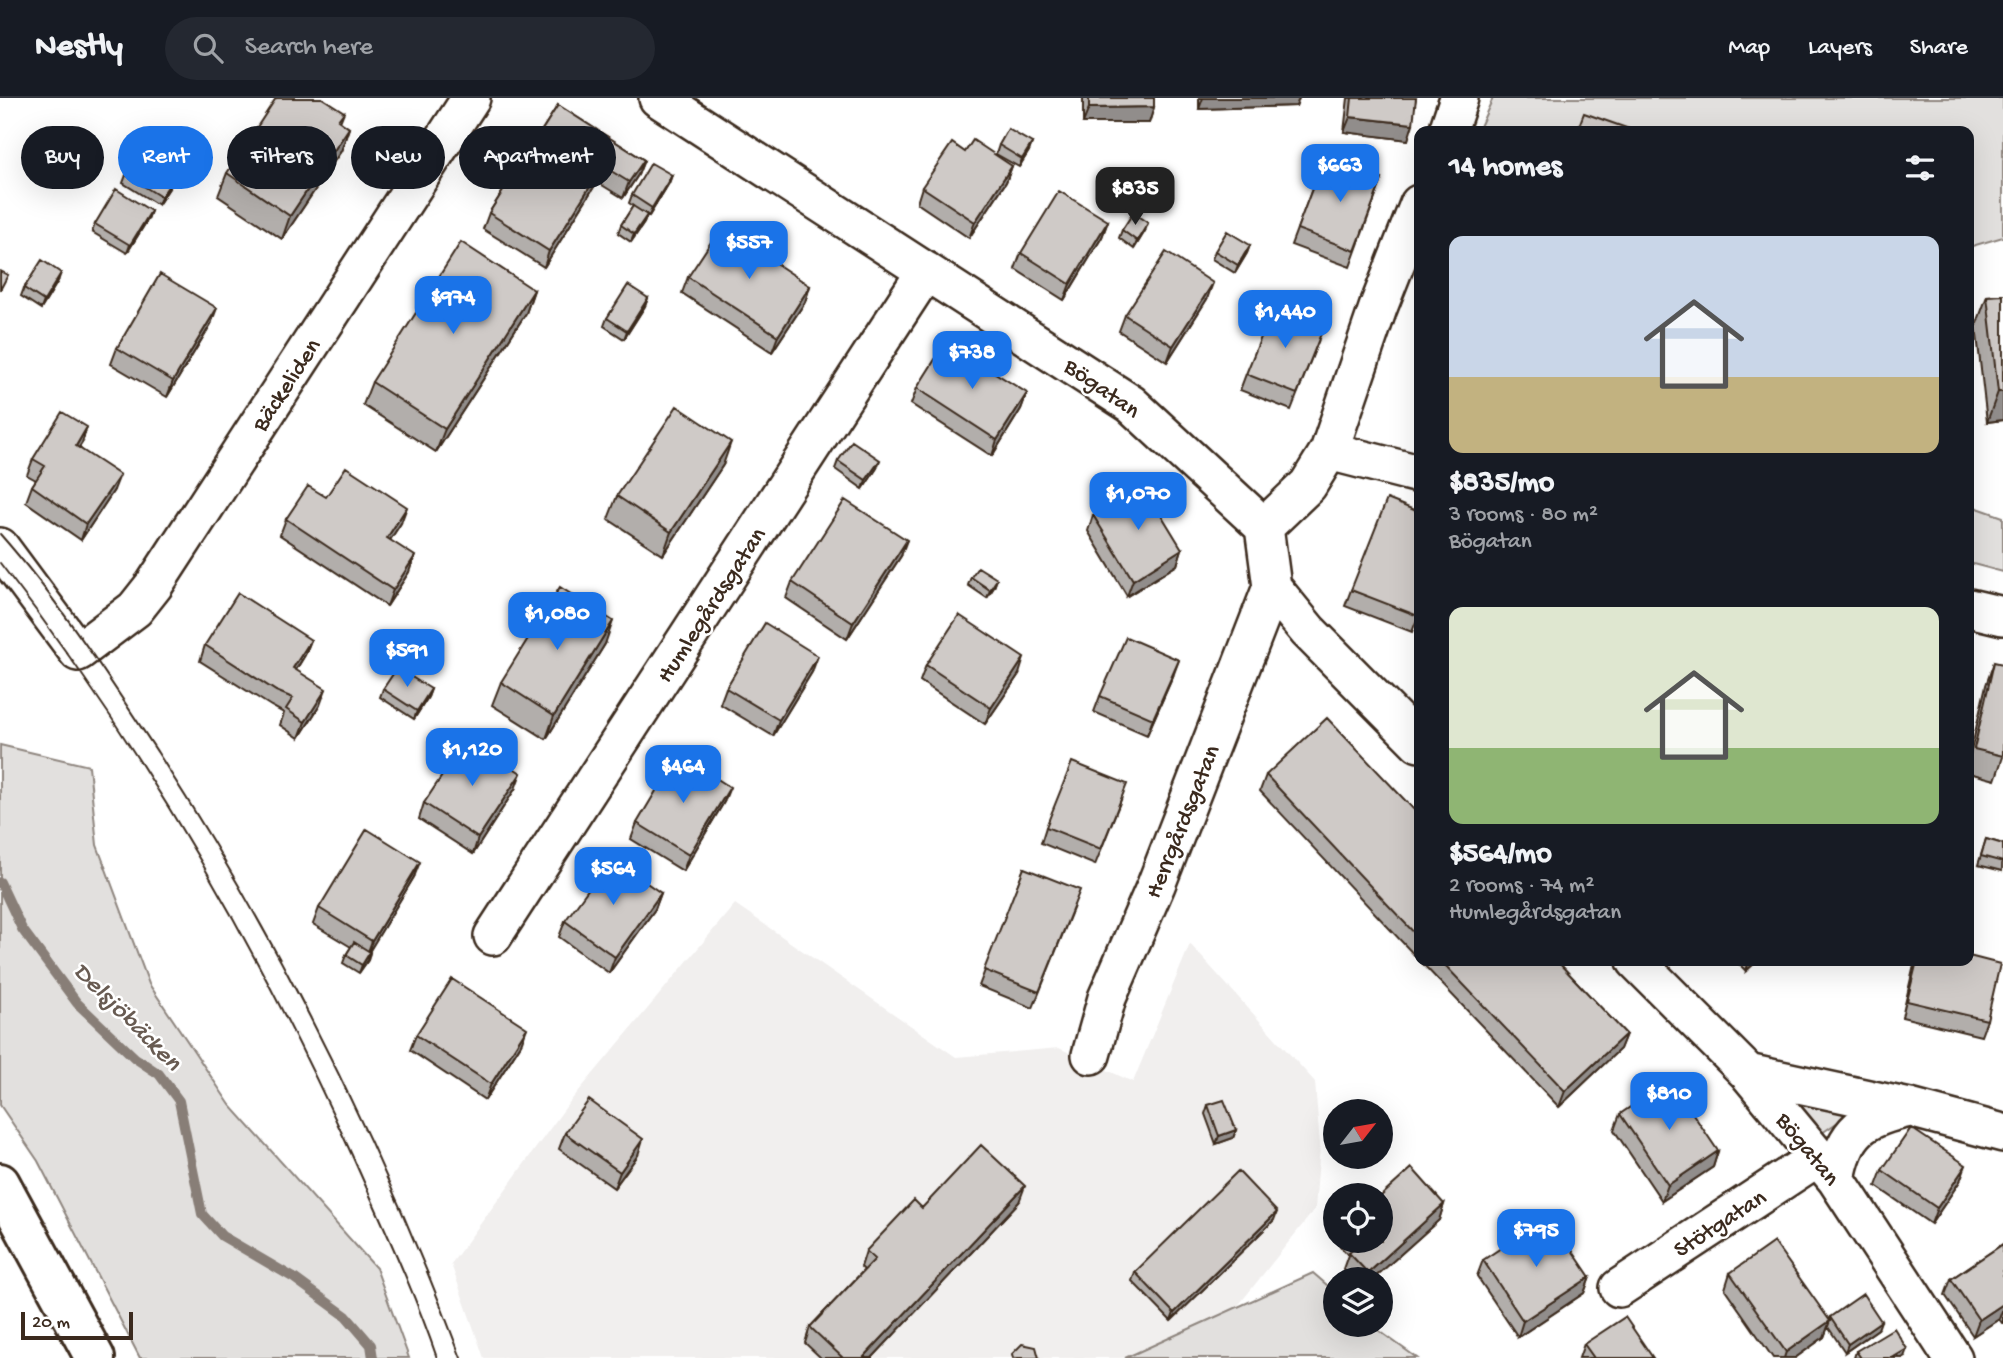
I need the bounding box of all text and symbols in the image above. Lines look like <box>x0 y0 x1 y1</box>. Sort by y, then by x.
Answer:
search box <box>165 17 655 80</box>
text: Nestly <box>35 29 123 67</box>
icon: search <box>189 29 227 67</box>
text: Search here <box>245 33 373 64</box>
text: Map <box>1728 34 1770 63</box>
text: Layers <box>1808 34 1872 63</box>
text: Share <box>1910 34 1968 63</box>
chip: Buy <box>21 126 104 189</box>
chip: Rent <box>118 126 213 189</box>
chip: Filters <box>227 126 337 189</box>
chip: New <box>351 126 445 189</box>
chip: Apartment <box>459 126 616 189</box>
pin: $663 <box>1299 144 1381 204</box>
icon: filters <box>1901 149 1939 187</box>
text: 14 homes <box>1449 151 1562 186</box>
text: $663 <box>1317 153 1363 180</box>
pin: $835 <box>1094 167 1176 227</box>
text: $835 <box>1112 176 1158 203</box>
pin: $557 <box>708 222 790 281</box>
text: $557 <box>726 230 772 257</box>
pin: $974 <box>412 276 494 336</box>
icon: home <box>1631 281 1757 407</box>
text: $974 <box>431 285 475 312</box>
pin: $1,440 <box>1228 290 1342 350</box>
text: $1,440 <box>1254 299 1316 326</box>
pin: $738 <box>931 331 1013 391</box>
street label: Bäckeliden <box>247 333 329 439</box>
text: $738 <box>949 340 995 367</box>
street label: Bögatan <box>1057 353 1145 427</box>
text: $835/mo <box>1449 467 1554 502</box>
pin: $1,070 <box>1081 472 1195 532</box>
text: $1,070 <box>1106 481 1170 508</box>
text: 3 rooms · 80 m² <box>1449 502 1598 529</box>
street label: Humlegårdsgatan <box>652 522 774 689</box>
text: Bögatan <box>1449 529 1532 556</box>
pin: $1,080 <box>500 592 614 652</box>
text: $1,080 <box>524 601 590 628</box>
pin: $591 <box>366 630 448 689</box>
text: $591 <box>385 638 429 665</box>
icon: home <box>1631 652 1757 778</box>
pin: $1,120 <box>415 728 529 788</box>
text: $1,120 <box>442 737 502 764</box>
street label: Herrgårdsgatan <box>1140 741 1228 903</box>
pin: $464 <box>642 746 724 805</box>
text: $464 <box>661 754 705 781</box>
text: $564/mo <box>1449 838 1552 873</box>
pin: $564 <box>572 848 654 907</box>
text: $564 <box>591 856 635 883</box>
text: 2 rooms · 74 m² <box>1449 873 1594 900</box>
text: Humlegårdsgatan <box>1449 900 1621 927</box>
water label: Delsjöbäcken <box>65 957 187 1079</box>
pin: $810 <box>1628 1072 1710 1132</box>
text: $810 <box>1646 1081 1692 1108</box>
north arrow <box>1323 1099 1393 1169</box>
map controls <box>1323 1099 1393 1337</box>
street label: Bögatan <box>1767 1107 1845 1193</box>
button: locate <box>1323 1183 1393 1253</box>
street label: Stötgatan <box>1669 1184 1773 1266</box>
pin: $795 <box>1495 1210 1577 1269</box>
text: $795 <box>1513 1218 1559 1245</box>
button: layers <box>1323 1267 1393 1337</box>
scale bar <box>21 1309 133 1341</box>
text: 20 m <box>32 1312 70 1335</box>

